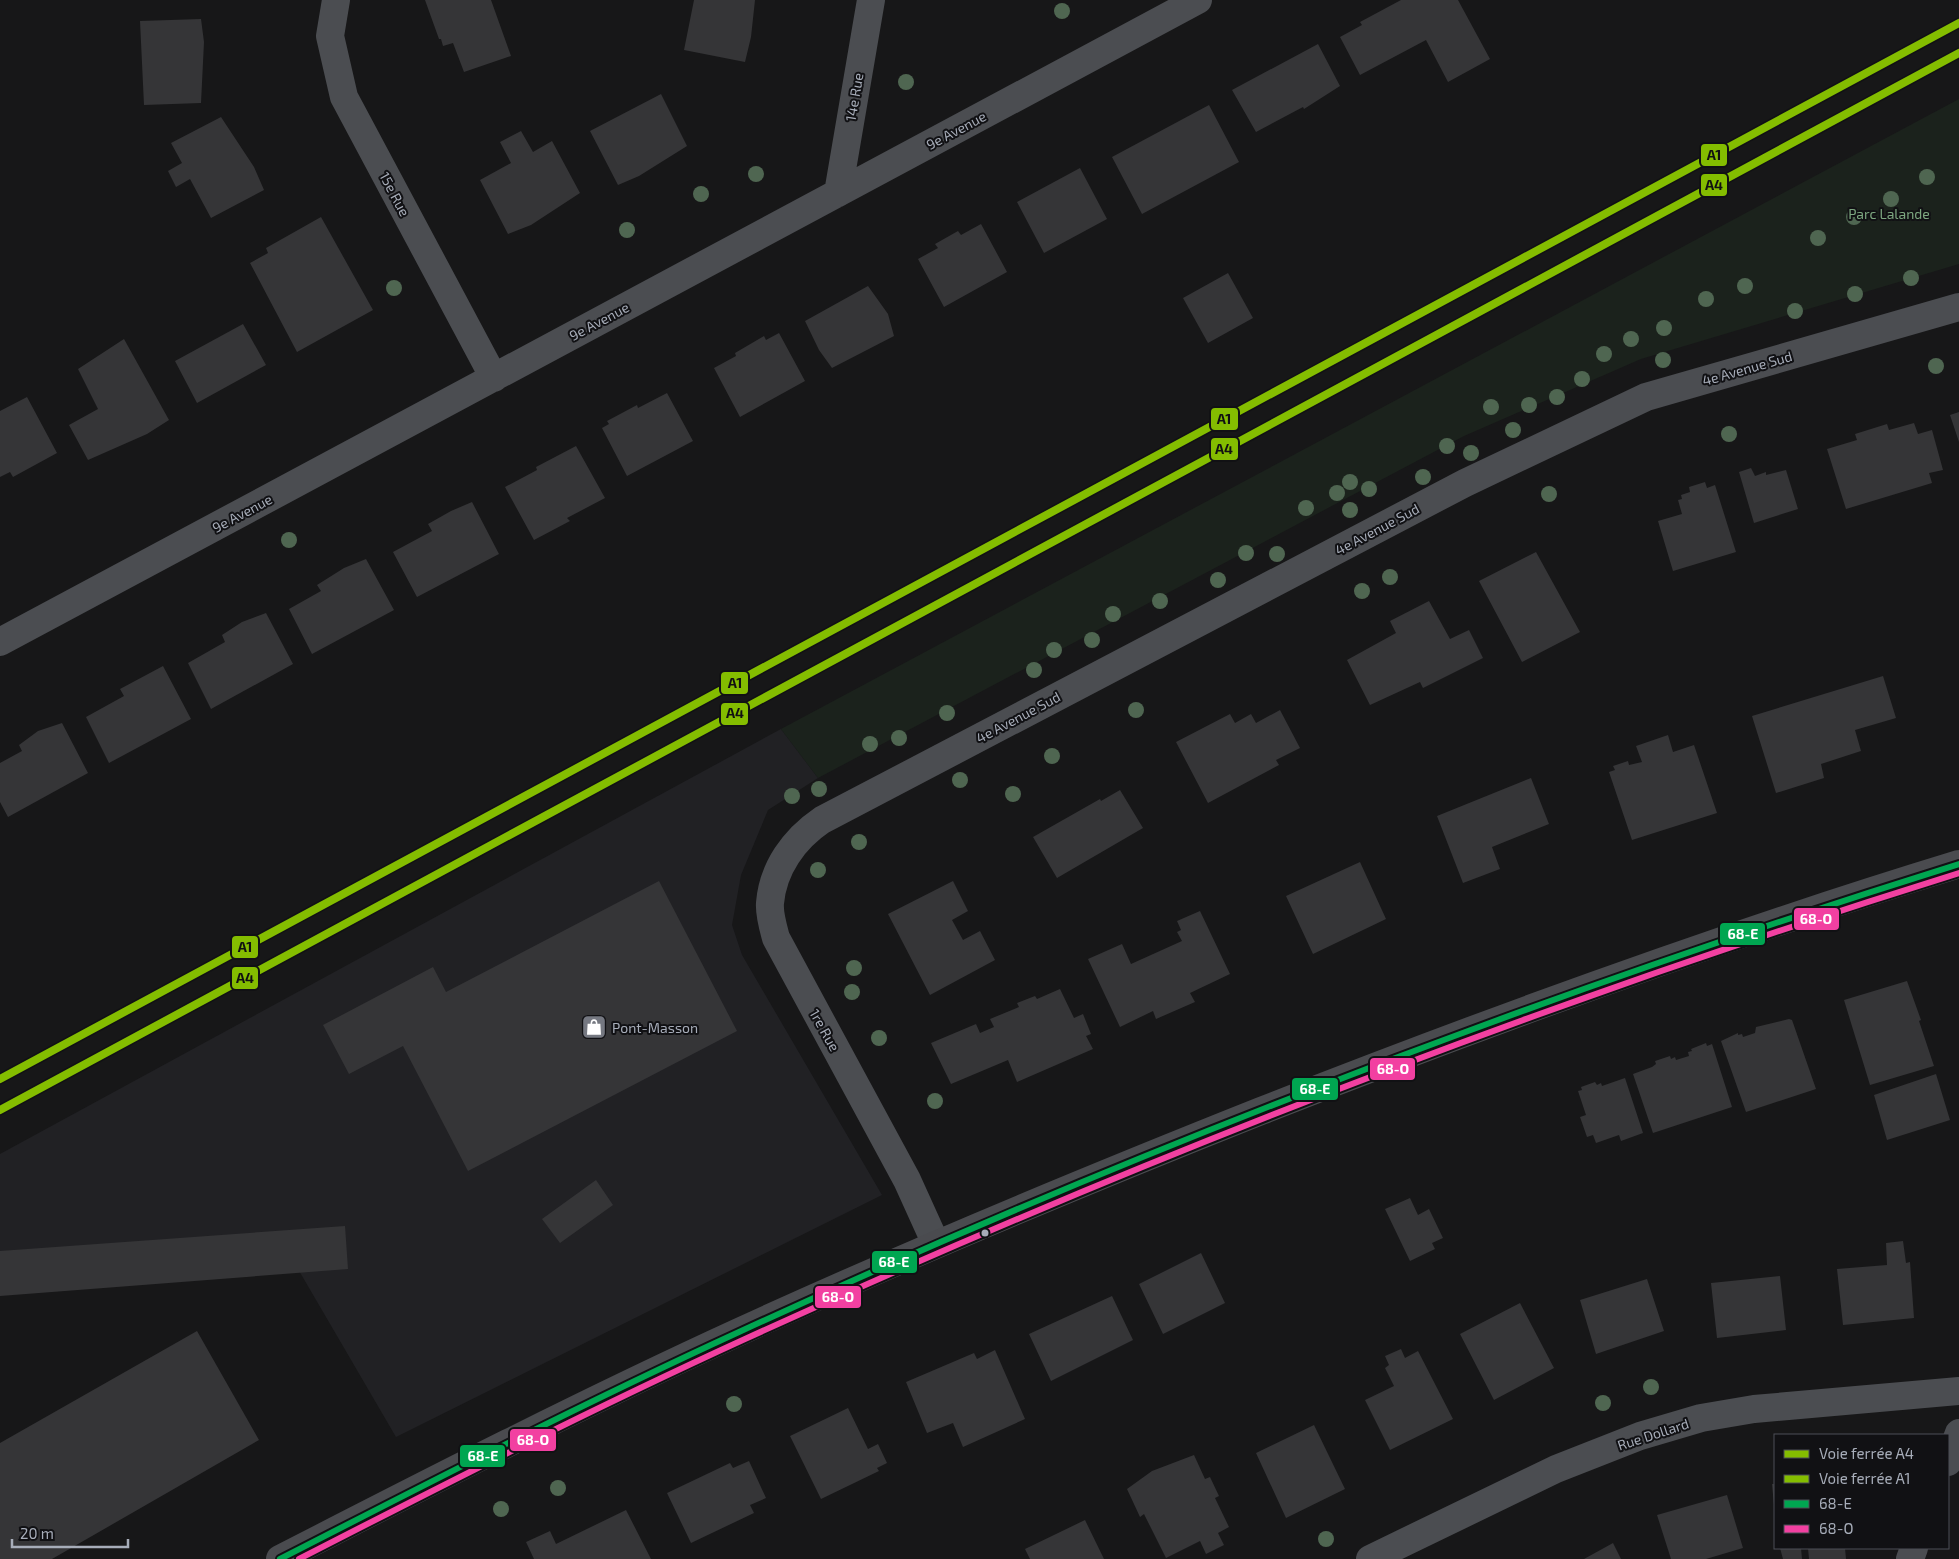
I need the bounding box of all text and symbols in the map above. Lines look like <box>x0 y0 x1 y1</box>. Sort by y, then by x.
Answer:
street label: 14e Rue <box>841 71 867 123</box>
street label: 9e Avenue <box>923 107 989 153</box>
line badge: A1 <box>1700 143 1728 167</box>
text: A1 <box>1707 146 1721 163</box>
street label: 15e Rue <box>376 169 414 219</box>
line badge: A4 <box>1700 173 1728 197</box>
text: A4 <box>1705 176 1723 193</box>
park label: Parc Lalande <box>1848 205 1930 222</box>
street label: 9e Avenue <box>566 298 632 344</box>
street label: 4e Avenue Sud <box>1700 347 1794 389</box>
line badge: A1 <box>1210 407 1239 431</box>
text: A1 <box>1217 410 1231 427</box>
line badge: A4 <box>1210 437 1239 461</box>
text: A4 <box>1215 440 1233 457</box>
street label: 9e Avenue <box>209 490 275 536</box>
street label: 4e Avenue Sud <box>1332 500 1422 558</box>
line badge: A1 <box>720 671 749 695</box>
text: A1 <box>728 674 742 691</box>
street label: 4e Avenue Sud <box>973 688 1063 746</box>
line badge: A4 <box>720 702 749 726</box>
text: A4 <box>726 704 744 721</box>
line badge: 68-O <box>1793 907 1840 931</box>
text: 68-O <box>1800 910 1832 927</box>
line badge: 68-E <box>1719 922 1766 946</box>
text: 68-E <box>1728 925 1758 942</box>
line badge: A1 <box>231 935 259 959</box>
text: A1 <box>238 938 252 955</box>
line badge: A4 <box>231 966 259 990</box>
text: A4 <box>236 969 254 986</box>
street label: 1re Rue <box>806 1006 844 1054</box>
shop icon: Pont-Masson <box>581 1014 607 1040</box>
place label: Pont-Masson <box>612 1019 698 1036</box>
line badge: 68-O <box>1369 1057 1416 1081</box>
text: 68-O <box>1377 1060 1409 1077</box>
line badge: 68-E <box>1291 1077 1339 1101</box>
text: 68-E <box>1300 1080 1330 1097</box>
unlabelled marker <box>980 1228 990 1238</box>
line badge: 68-E <box>871 1250 918 1274</box>
text: 68-E <box>879 1253 909 1270</box>
line badge: 68-O <box>814 1285 862 1309</box>
text: 68-O <box>822 1288 854 1305</box>
street label: Rue Dollard <box>1615 1414 1691 1454</box>
line badge: 68-O <box>509 1428 557 1452</box>
text: 68-O <box>517 1431 549 1448</box>
legend <box>1774 1434 1949 1549</box>
line badge: 68-E <box>459 1444 506 1468</box>
text: Voie ferrée A4 <box>1819 1444 1914 1462</box>
text: 68-E <box>468 1447 498 1464</box>
text: Voie ferrée A1 <box>1819 1469 1910 1487</box>
text: 68-E <box>1819 1494 1852 1512</box>
scale bar <box>12 1516 129 1548</box>
text: 68-O <box>1819 1519 1853 1537</box>
text: 20 m <box>20 1524 54 1542</box>

